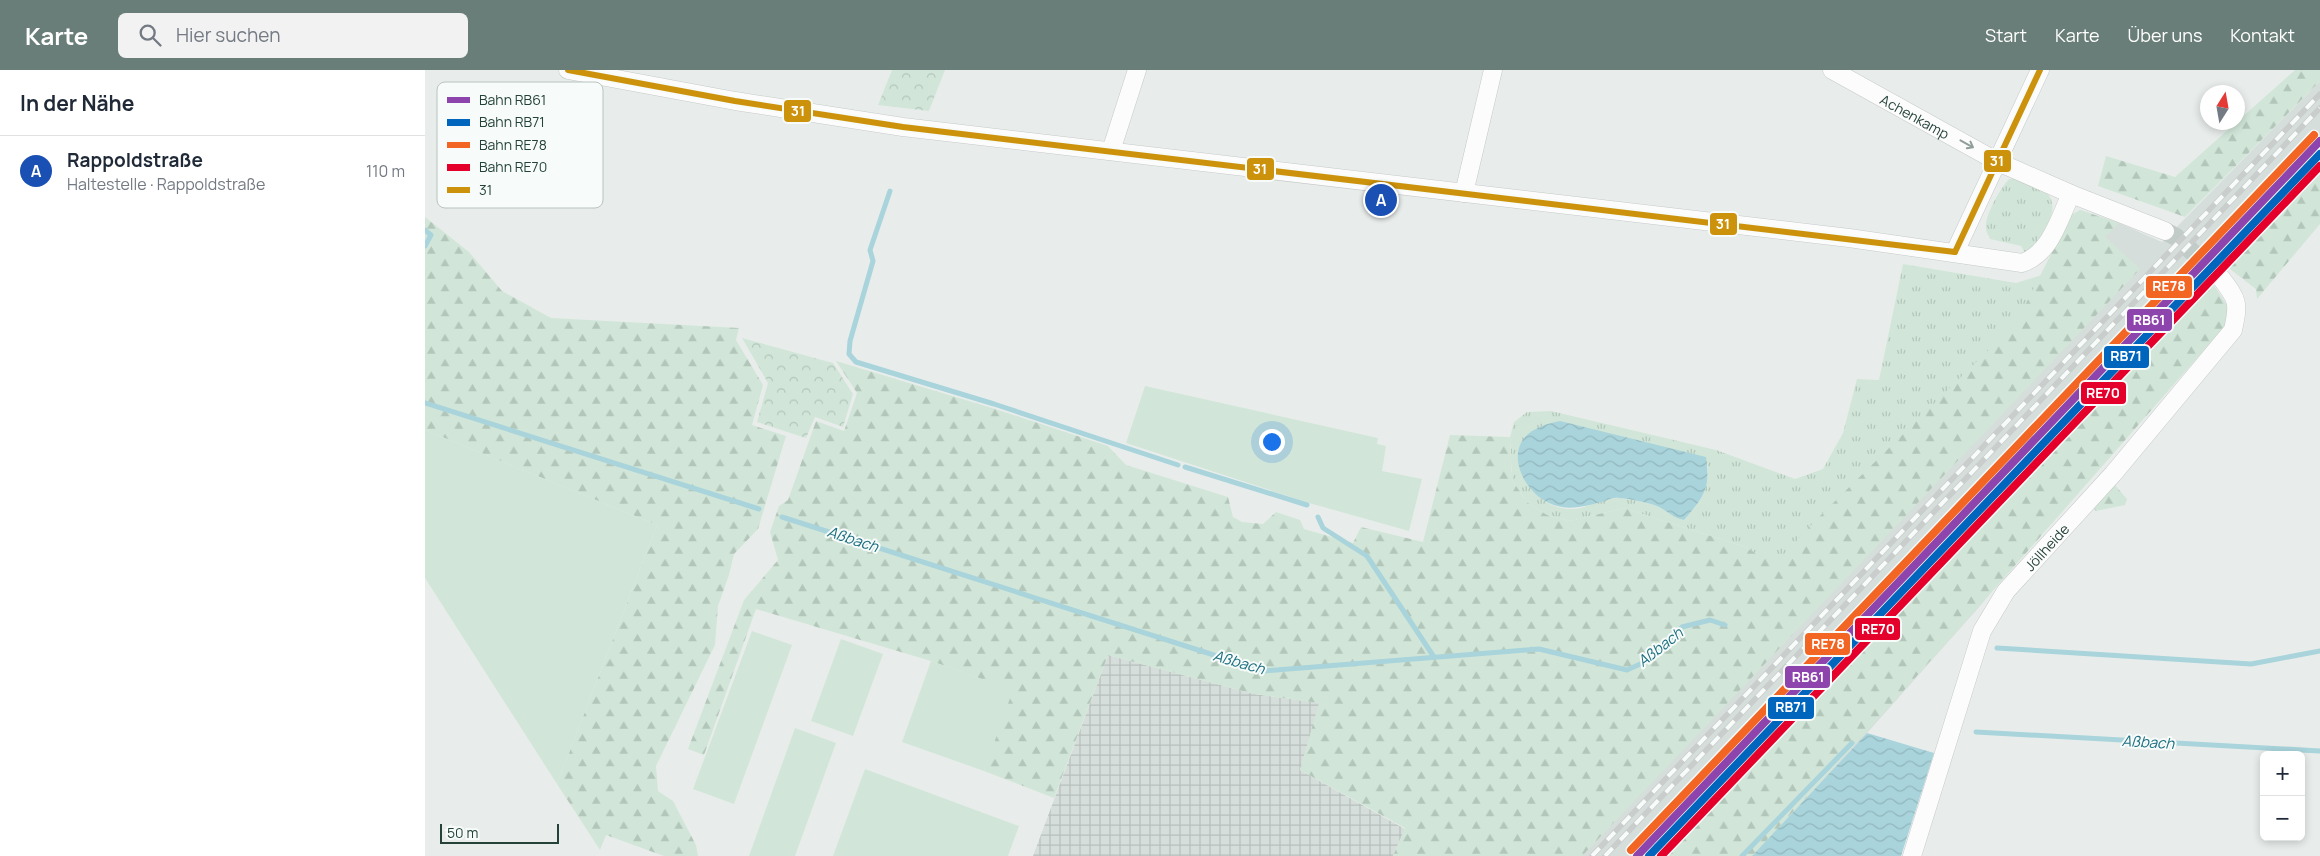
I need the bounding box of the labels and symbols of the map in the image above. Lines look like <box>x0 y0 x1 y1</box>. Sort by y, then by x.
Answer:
legend <box>437 82 603 208</box>
north arrow <box>2200 85 2245 130</box>
street label: Achenkamp <box>1877 89 1953 143</box>
text: Bahn RB61 <box>479 90 546 109</box>
line badge: 31 <box>783 99 812 123</box>
text: 31 <box>791 101 805 120</box>
text: Bahn RB71 <box>479 112 545 131</box>
text: Bahn RE78 <box>479 135 547 154</box>
one-way arrow <box>1959 140 1973 150</box>
line badge: 31 <box>1983 149 2012 173</box>
text: 31 <box>1990 151 2004 170</box>
text: Bahn RE70 <box>479 157 547 176</box>
line badge: 31 <box>1246 157 1275 181</box>
text: 31 <box>1253 159 1267 178</box>
text: 31 <box>479 180 492 199</box>
pin: A <box>1365 181 1397 219</box>
line badge: 31 <box>1709 212 1738 236</box>
text: 31 <box>1716 214 1730 233</box>
line badge: RE78 <box>2145 275 2193 299</box>
text: RE78 <box>2152 276 2186 295</box>
line badge: RB61 <box>2126 308 2173 332</box>
text: RB61 <box>2133 310 2165 329</box>
line badge: RB71 <box>2103 345 2150 369</box>
text: RB71 <box>2110 346 2142 365</box>
line badge: RE70 <box>2080 381 2127 405</box>
text: RE70 <box>2086 383 2120 402</box>
your location <box>1259 429 1285 455</box>
street label: Jöllheide <box>2020 519 2073 575</box>
water label: Aßbach <box>825 521 882 557</box>
line badge: RE70 <box>1854 617 1901 641</box>
text: RE70 <box>1861 619 1895 638</box>
water label: Aßbach <box>1633 622 1688 671</box>
line badge: RE78 <box>1804 632 1851 656</box>
text: RE78 <box>1811 634 1845 653</box>
water label: Aßbach <box>1211 645 1268 680</box>
line badge: RB61 <box>1784 665 1831 689</box>
text: RB61 <box>1792 667 1824 686</box>
line badge: RB71 <box>1767 696 1815 720</box>
text: RB71 <box>1775 697 1807 716</box>
water label: Aßbach <box>2121 730 2176 754</box>
scale bar <box>440 821 559 844</box>

